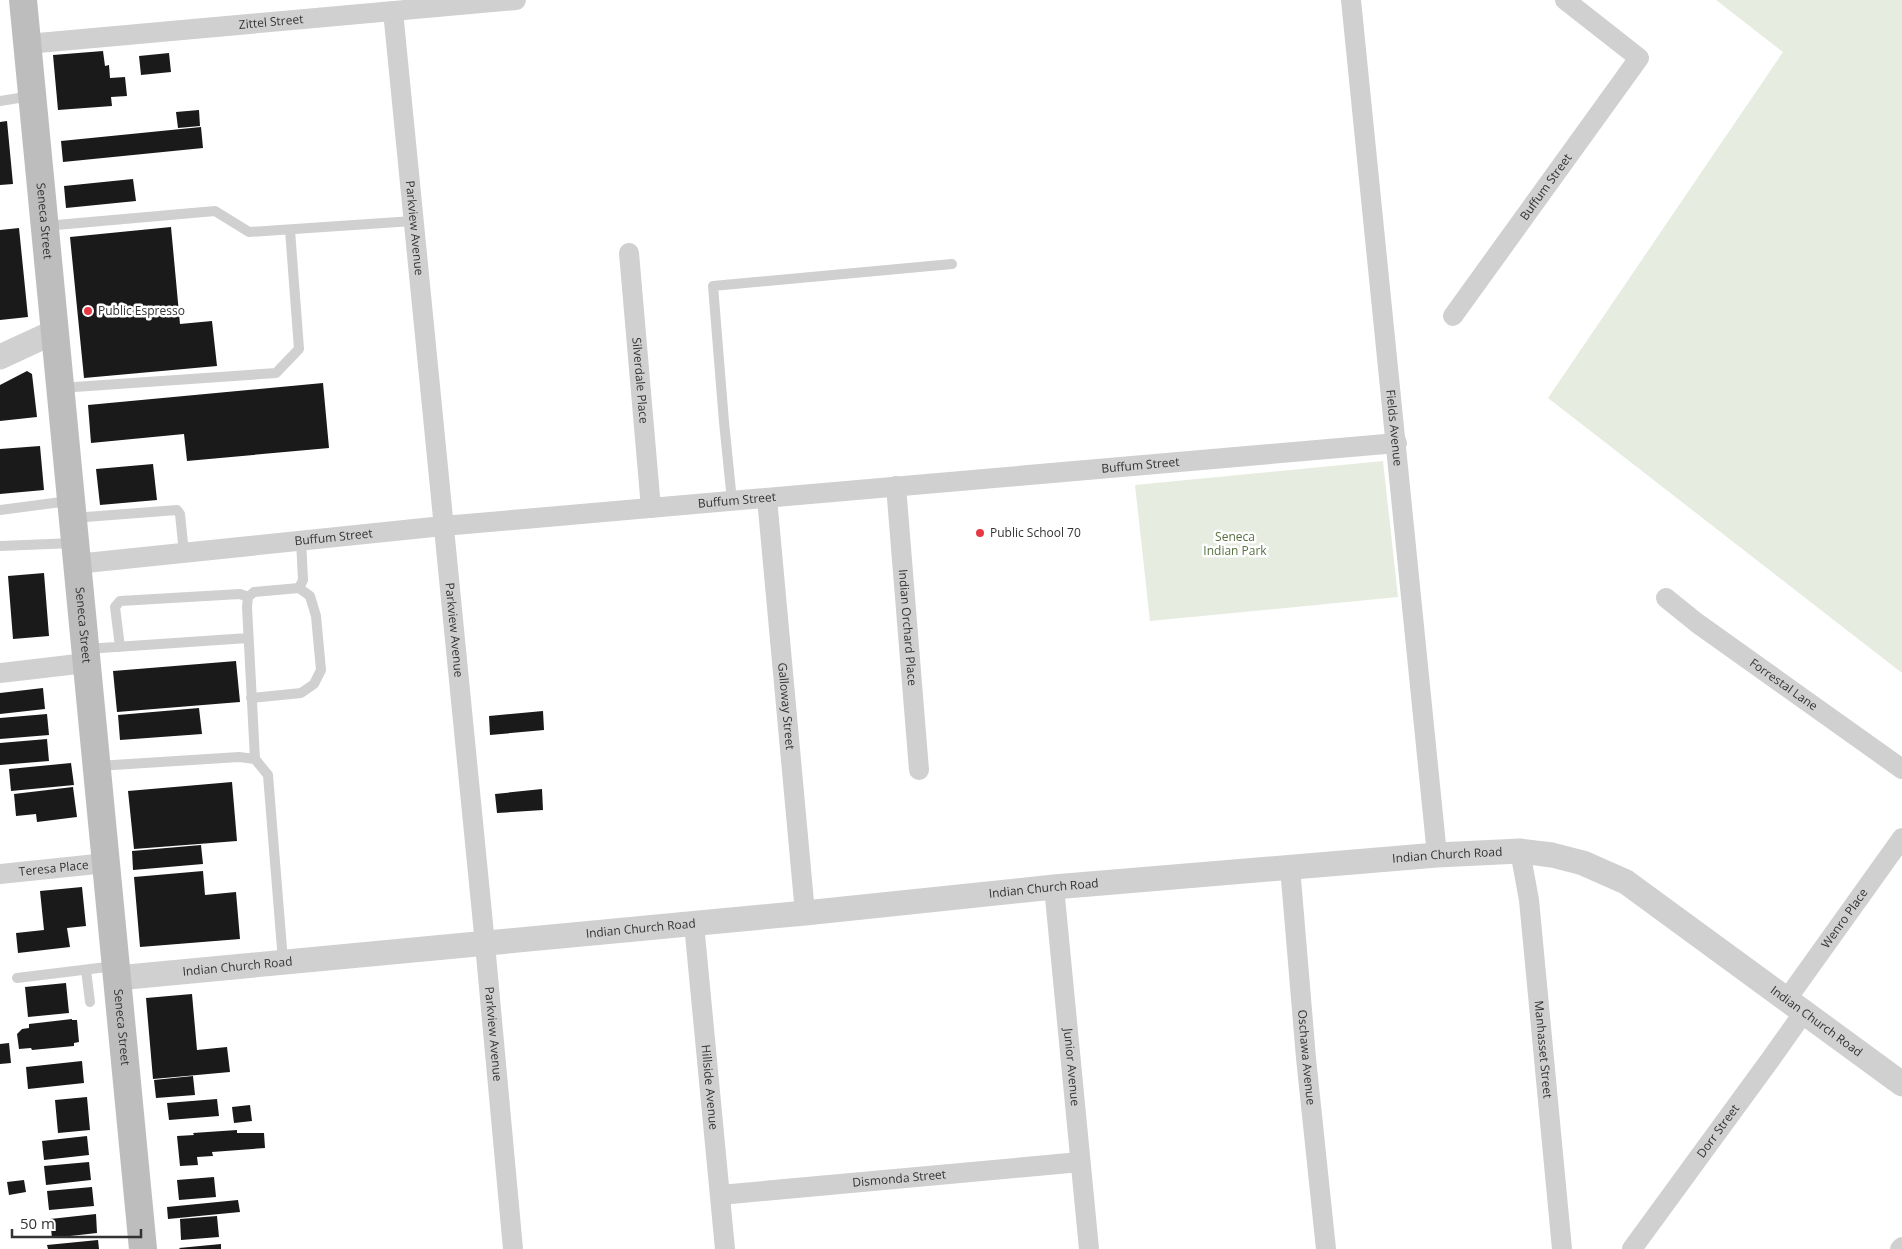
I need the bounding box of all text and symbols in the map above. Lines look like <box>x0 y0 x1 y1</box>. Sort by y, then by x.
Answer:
street label: Zittel Street <box>238 10 304 33</box>
street label: Buffum Street <box>1516 150 1575 223</box>
street label: Parkview Avenue <box>402 180 428 276</box>
street label: Seneca Street <box>33 182 57 260</box>
place label: Public Espresso <box>98 302 185 319</box>
marker: Public Espresso <box>82 305 94 317</box>
street label: Silverdale Place <box>628 337 653 425</box>
street label: Fields Avenue <box>1382 389 1407 467</box>
street label: Buffum Street <box>1101 453 1180 477</box>
street label: Buffum Street <box>697 488 777 512</box>
street label: Buffum Street <box>294 524 373 549</box>
place label: Public School 70 <box>990 524 1081 541</box>
marker: Public School 70 <box>974 527 986 539</box>
park label: Seneca Indian Park <box>1203 528 1267 559</box>
street label: Indian Orchard Place <box>895 568 921 687</box>
street label: Parkview Avenue <box>441 582 468 678</box>
street label: Seneca Street <box>71 586 96 664</box>
street label: Forrestal Lane <box>1746 654 1821 714</box>
street label: Galloway Street <box>774 662 799 750</box>
street label: Indian Church Road <box>1391 843 1503 867</box>
street label: Teresa Place <box>18 856 90 880</box>
street label: Indian Church Road <box>988 874 1099 902</box>
street label: Wenro Place <box>1817 885 1872 952</box>
street label: Indian Church Road <box>585 914 696 942</box>
street label: Indian Church Road <box>182 952 293 980</box>
street label: Indian Church Road <box>1767 981 1866 1060</box>
street label: Parkview Avenue <box>481 986 507 1082</box>
street label: Seneca Street <box>110 988 134 1066</box>
street label: Manhasset Street <box>1531 1000 1557 1099</box>
street label: Oschawa Avenue <box>1294 1009 1320 1106</box>
street label: Junior Avenue <box>1060 1026 1084 1107</box>
street label: Hillside Avenue <box>698 1044 723 1131</box>
street label: Dorr Street <box>1692 1101 1743 1161</box>
street label: Dismonda Street <box>852 1165 947 1191</box>
scale bar <box>12 1206 141 1238</box>
text: 50 m <box>20 1213 55 1233</box>

